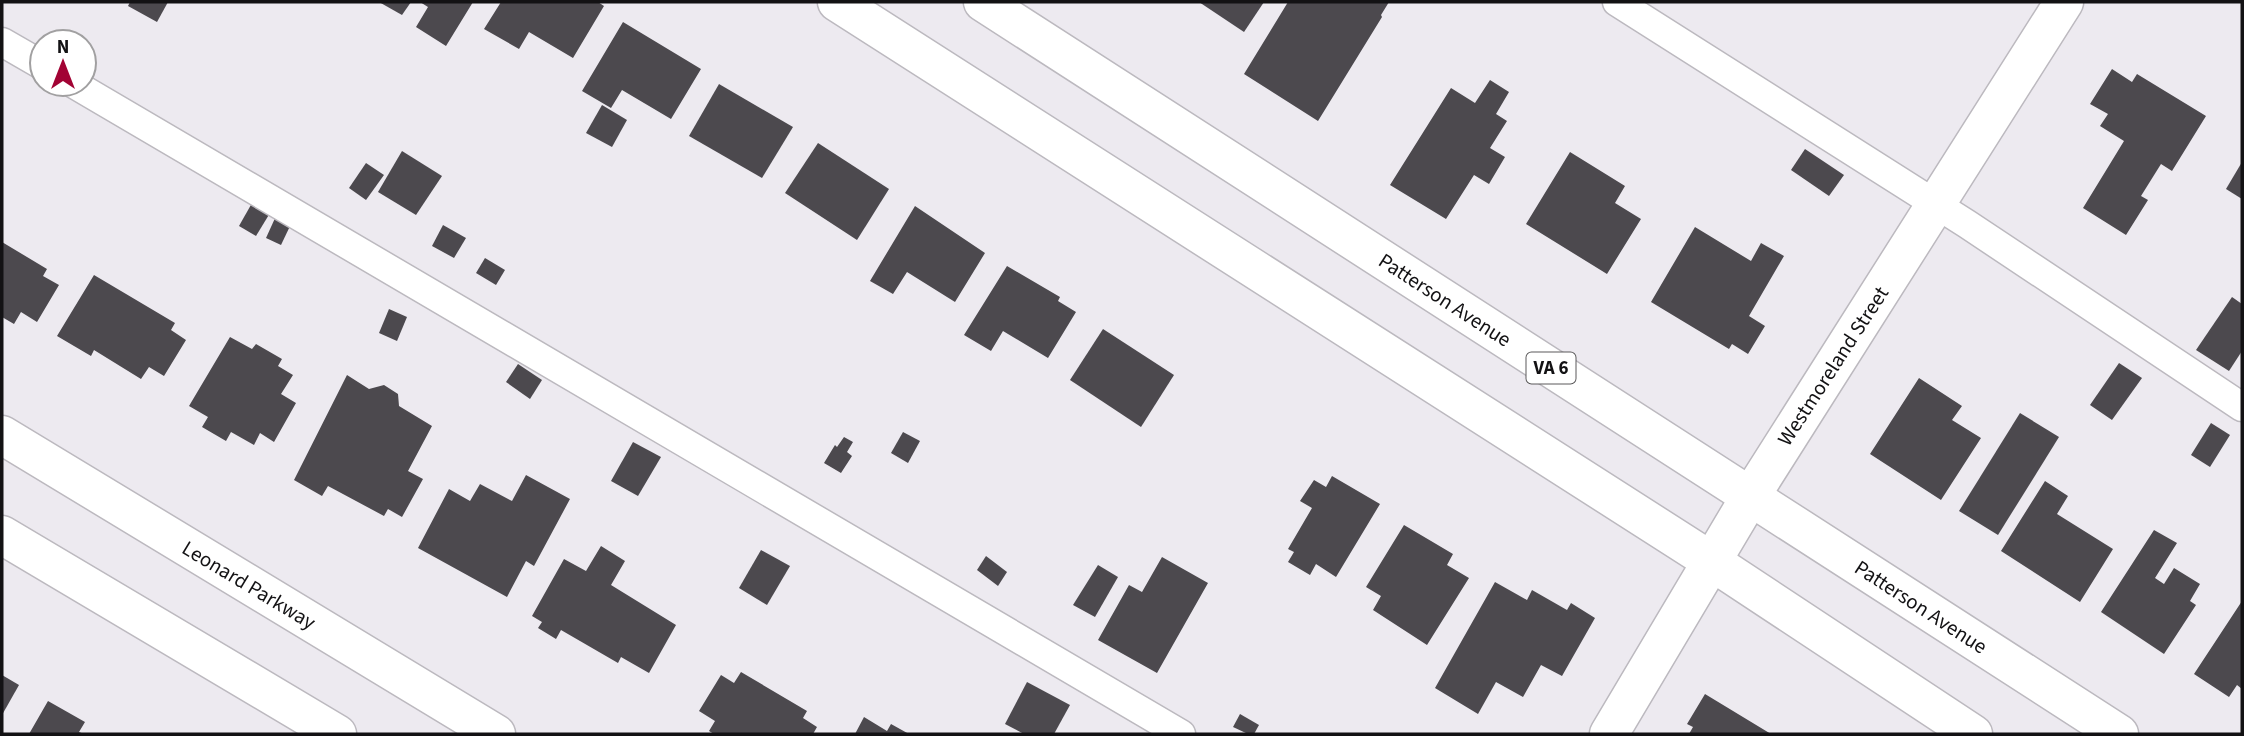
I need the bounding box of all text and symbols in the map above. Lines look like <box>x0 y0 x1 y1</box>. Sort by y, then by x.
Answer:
north arrow <box>28 28 98 98</box>
text: N <box>57 34 69 61</box>
street label: Patterson Avenue <box>1373 246 1517 354</box>
street label: Westmoreland Street <box>1770 280 1896 452</box>
road number: VA 6 <box>1526 352 1576 384</box>
street label: Leonard Parkway <box>176 533 322 637</box>
street label: Patterson Avenue <box>1849 553 1993 661</box>

